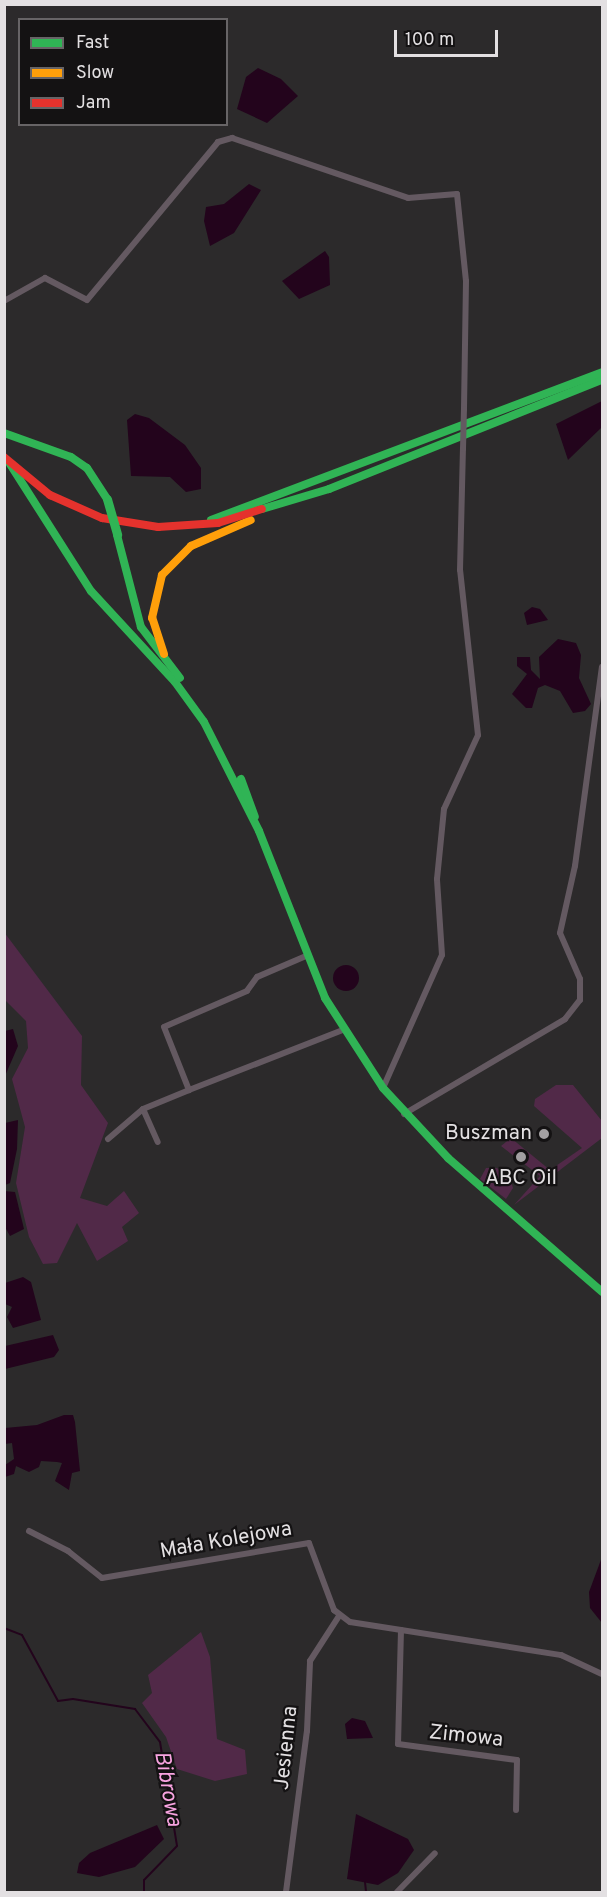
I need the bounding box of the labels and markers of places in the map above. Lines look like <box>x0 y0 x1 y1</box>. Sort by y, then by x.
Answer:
place label: Buszman <box>445 1121 532 1147</box>
marker: Buszman <box>537 1127 551 1141</box>
marker: ABC Oil <box>514 1150 528 1164</box>
place label: ABC Oil <box>485 1166 557 1192</box>

